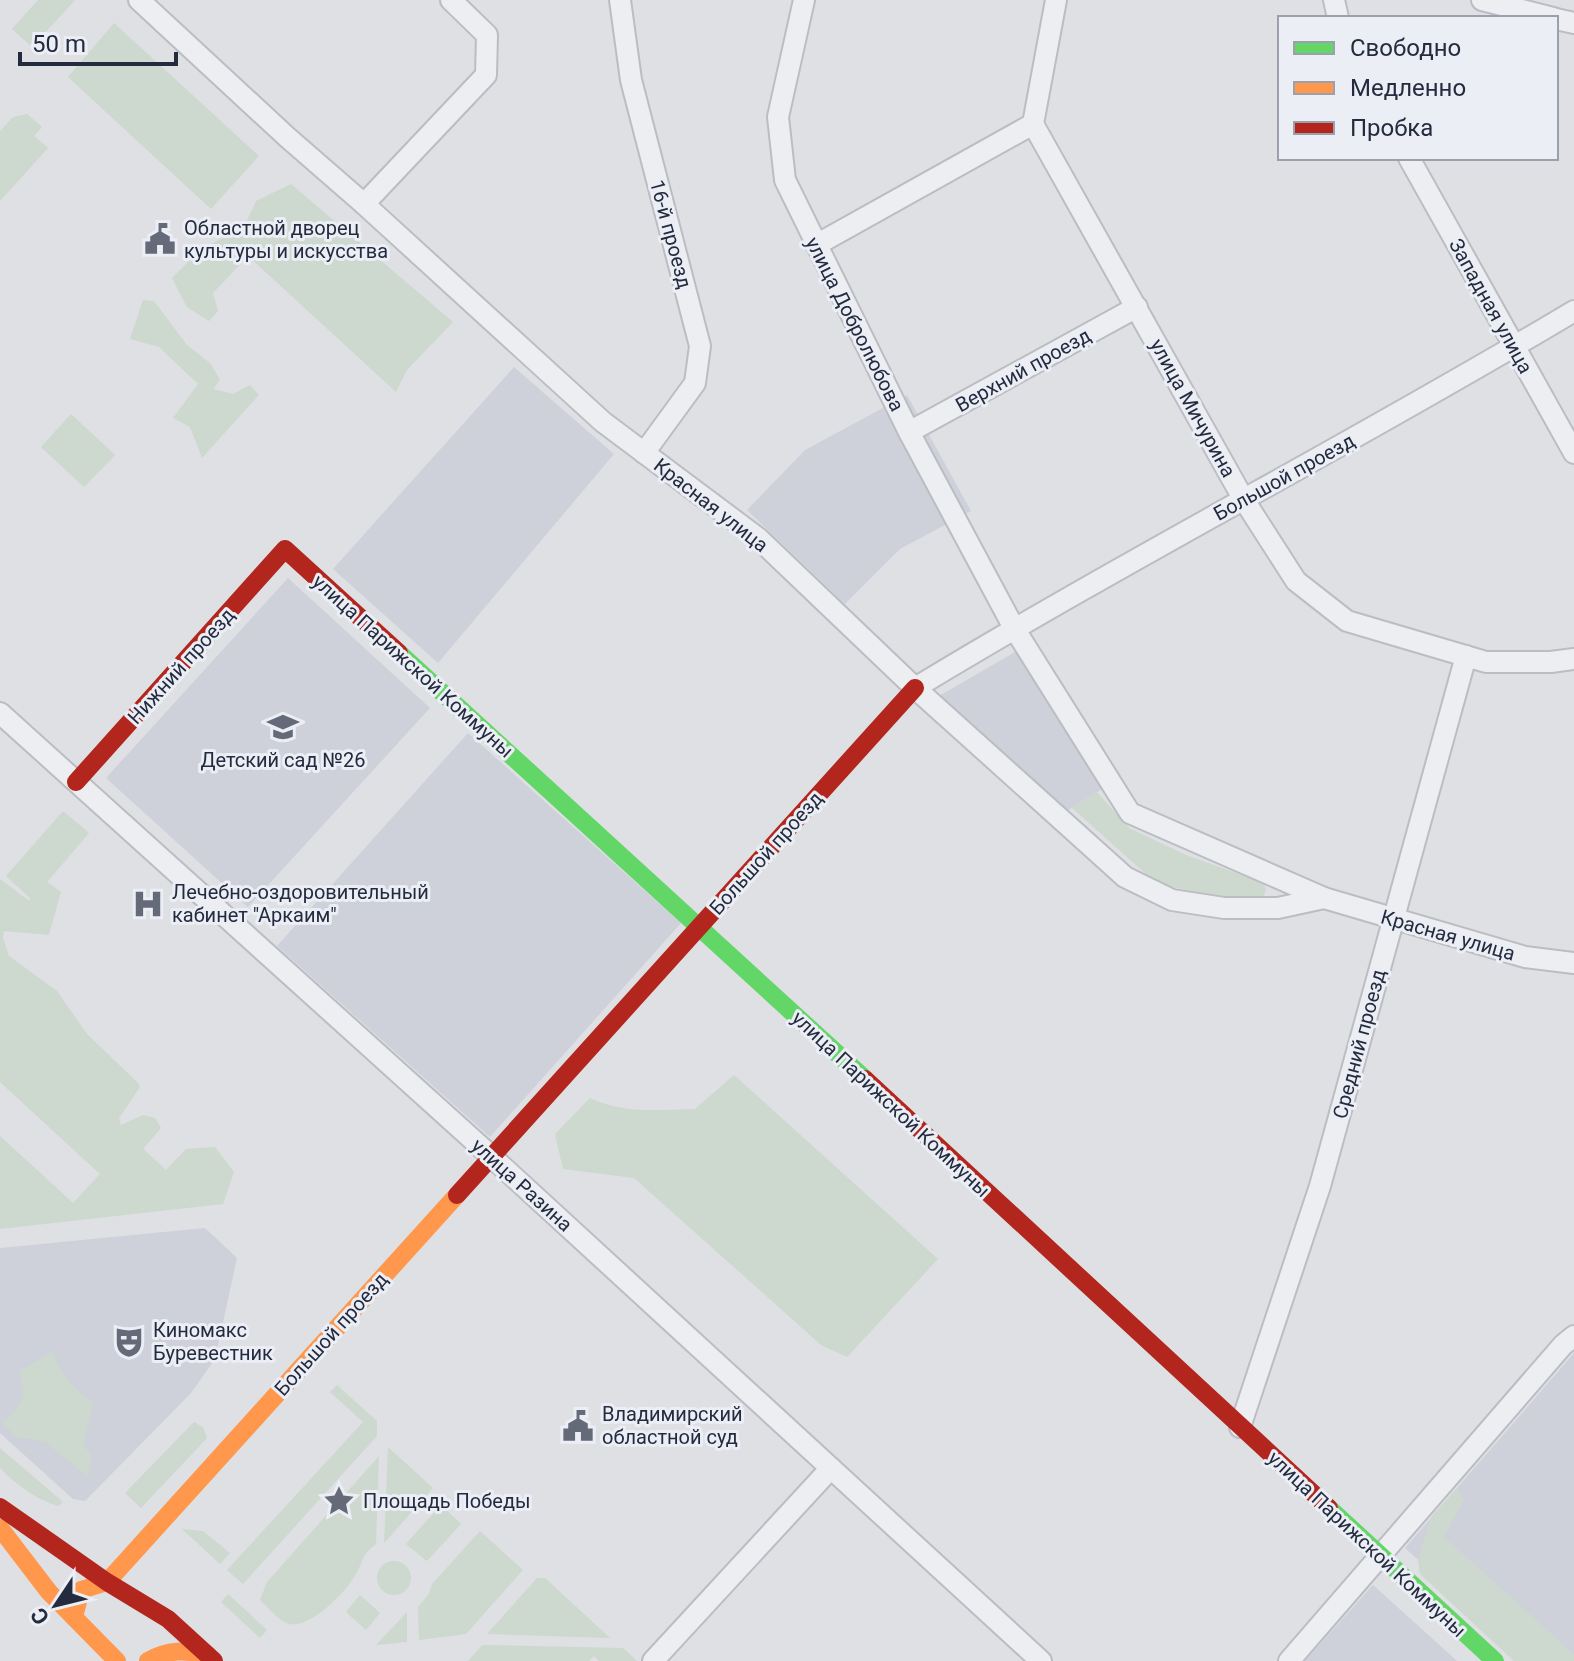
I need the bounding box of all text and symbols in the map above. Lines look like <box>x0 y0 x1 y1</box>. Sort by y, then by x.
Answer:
scale bar <box>20 16 176 66</box>
legend <box>1278 16 1558 160</box>
text: 50 m <box>32 30 86 58</box>
text: Свободно <box>1350 34 1461 62</box>
text: Медленно <box>1350 74 1466 102</box>
text: Пробка <box>1350 114 1433 142</box>
street label: 16-й проезд <box>645 177 697 291</box>
place label: Областной дворец культуры и искусства <box>184 216 388 263</box>
public building icon: Областной дворец культуры и искусства <box>143 222 177 256</box>
street label: улица Добролюбова <box>801 233 909 415</box>
street label: Западная улица <box>1444 234 1538 378</box>
street label: Верхний проезд <box>951 323 1095 417</box>
street label: улица Мичурина <box>1145 335 1241 481</box>
street label: Большой проезд <box>1209 428 1359 526</box>
street label: Красная улица <box>649 453 773 557</box>
street label: улица Парижской Коммуны <box>308 569 518 763</box>
street label: Нижний проезд <box>123 603 239 729</box>
school or university icon: Детский сад №26 <box>266 710 300 744</box>
place label: Детский сад №26 <box>200 748 366 772</box>
street label: Большой проезд <box>704 786 828 920</box>
place label: Лечебно-оздоровительный кабинет "Аркаим" <box>172 880 429 927</box>
hospital icon: Лечебно-оздоровительный кабинет "Аркаим" <box>131 887 165 921</box>
street label: Красная улица <box>1378 904 1518 966</box>
street label: Средний проезд <box>1328 967 1390 1121</box>
street label: улица Парижской Коммуны <box>787 1006 995 1202</box>
street label: улица Разина <box>467 1133 577 1237</box>
street label: Большой проезд <box>269 1267 393 1401</box>
place label: Киномакс Буревестник <box>153 1318 273 1365</box>
theatre icon: Киномакс Буревестник <box>112 1325 146 1359</box>
place label: Владимирский областной суд <box>602 1402 743 1449</box>
public building icon: Владимирский областной суд <box>561 1409 595 1443</box>
street label: улица Парижской Коммуны <box>1263 1446 1471 1642</box>
place icon: Площадь Победы <box>322 1484 356 1518</box>
place label: Площадь Победы <box>363 1489 531 1513</box>
north arrow <box>16 1565 96 1645</box>
text: С <box>26 1603 54 1629</box>

